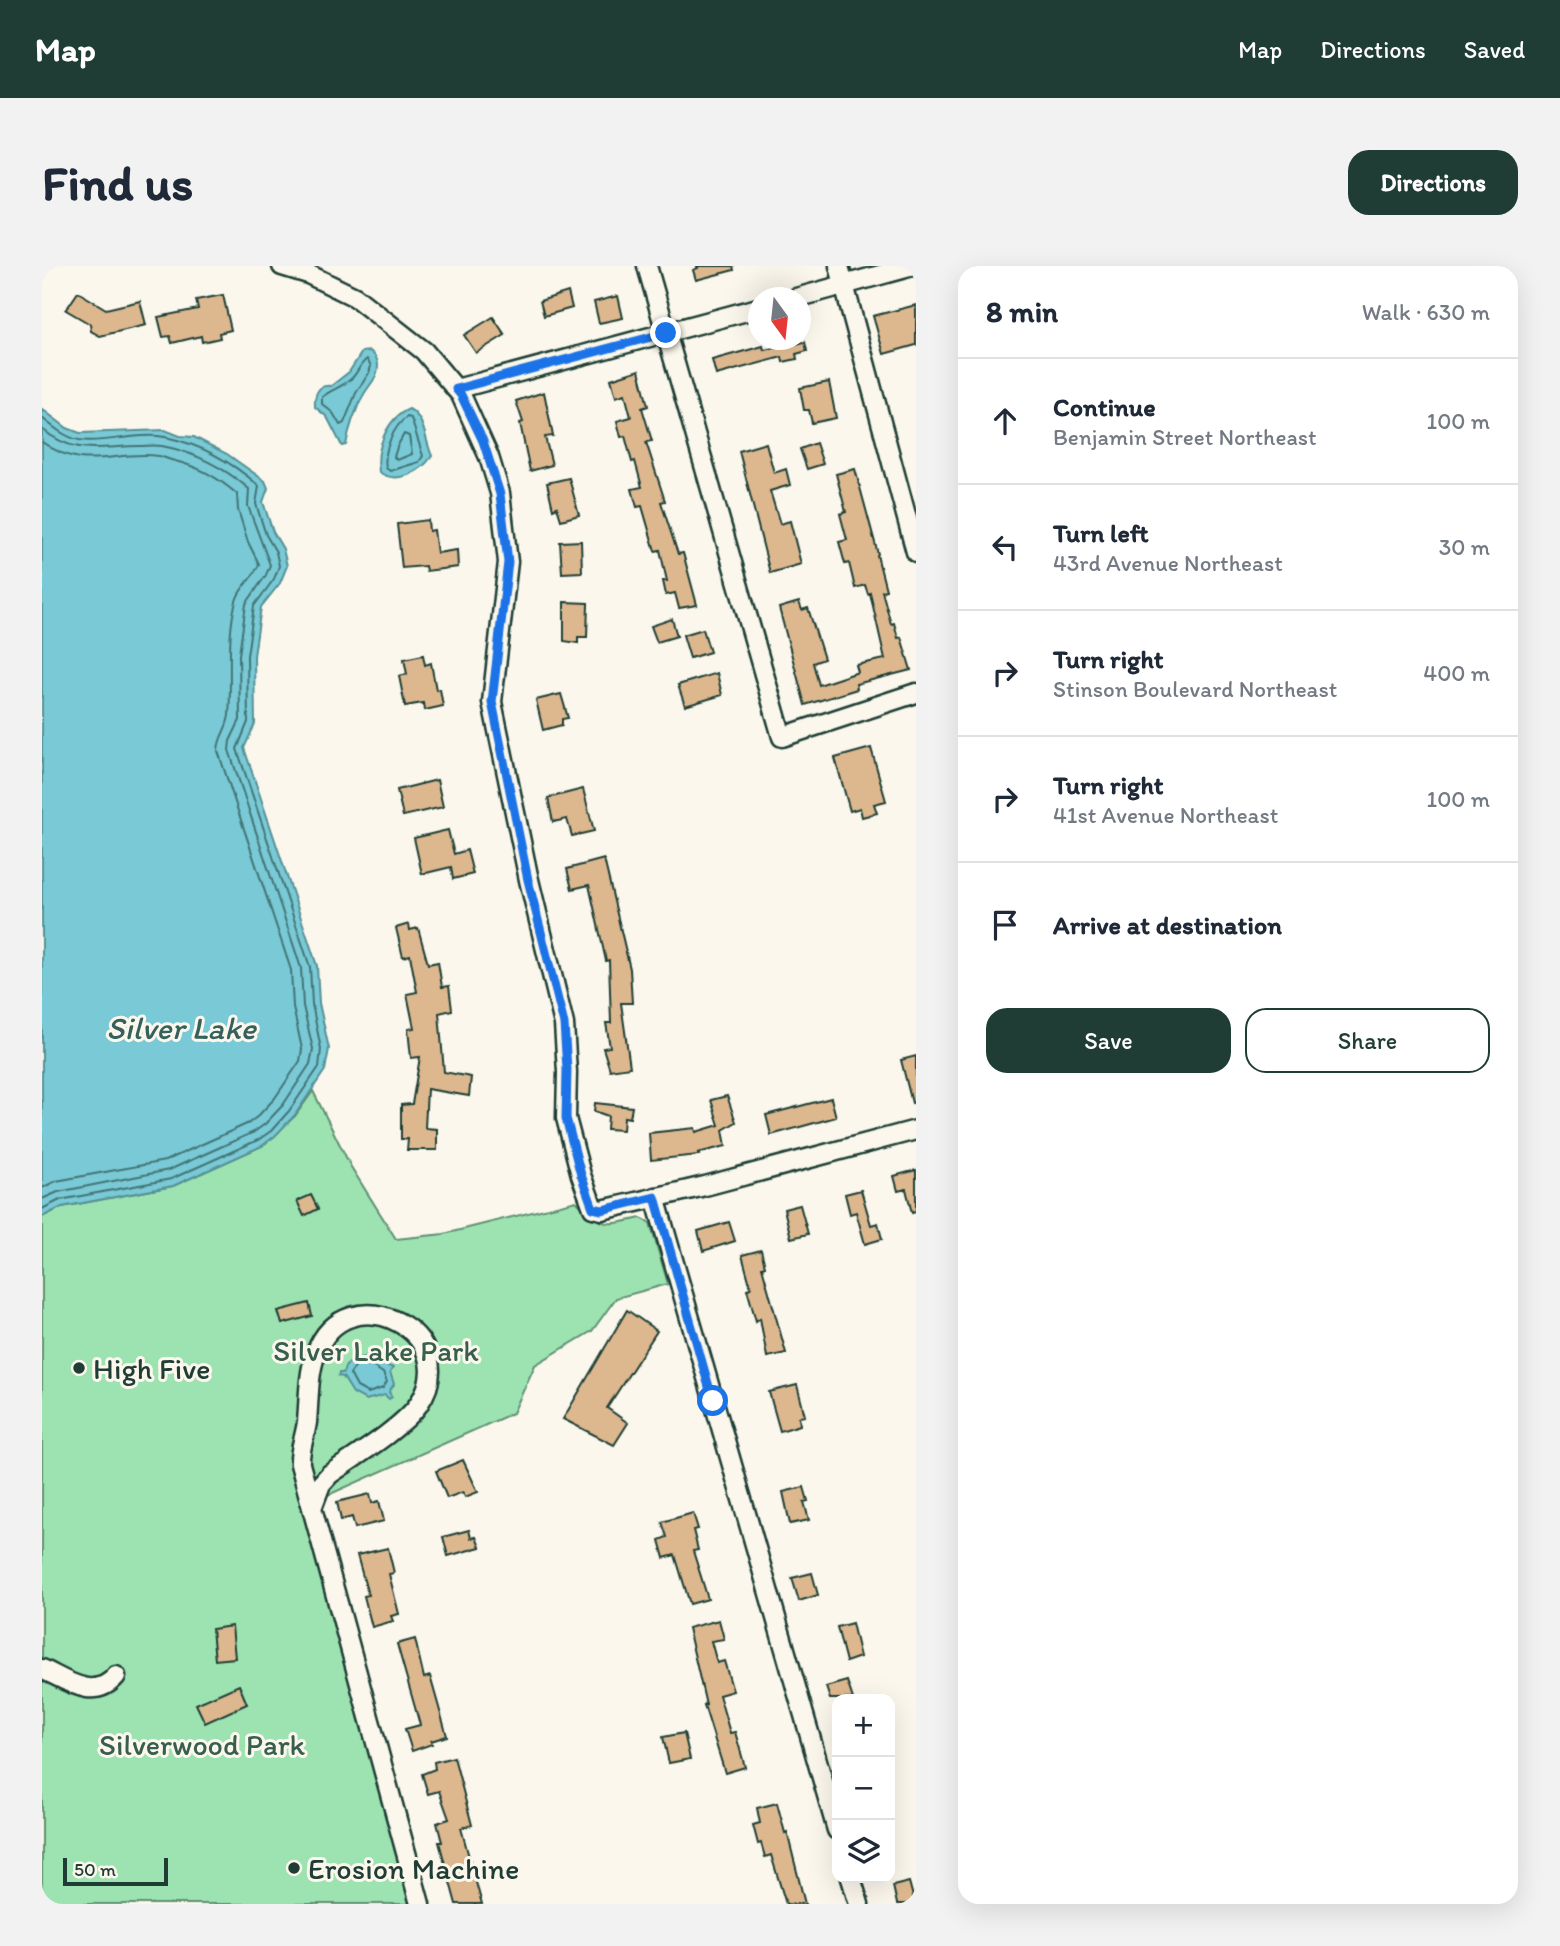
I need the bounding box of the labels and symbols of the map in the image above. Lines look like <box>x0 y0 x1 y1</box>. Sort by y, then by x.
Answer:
north arrow <box>748 287 811 350</box>
route end <box>650 317 681 348</box>
water label: Silver Lake <box>106 1009 257 1047</box>
park label: Silver Lake Park <box>273 1332 479 1369</box>
place label: High Five <box>93 1350 210 1387</box>
marker: High Five <box>71 1360 87 1376</box>
route start <box>697 1385 728 1416</box>
park label: Silverwood Park <box>99 1726 306 1763</box>
place label: Erosion Machine <box>308 1850 519 1887</box>
scale bar <box>63 1855 168 1887</box>
marker: Erosion Machine <box>286 1860 302 1876</box>

